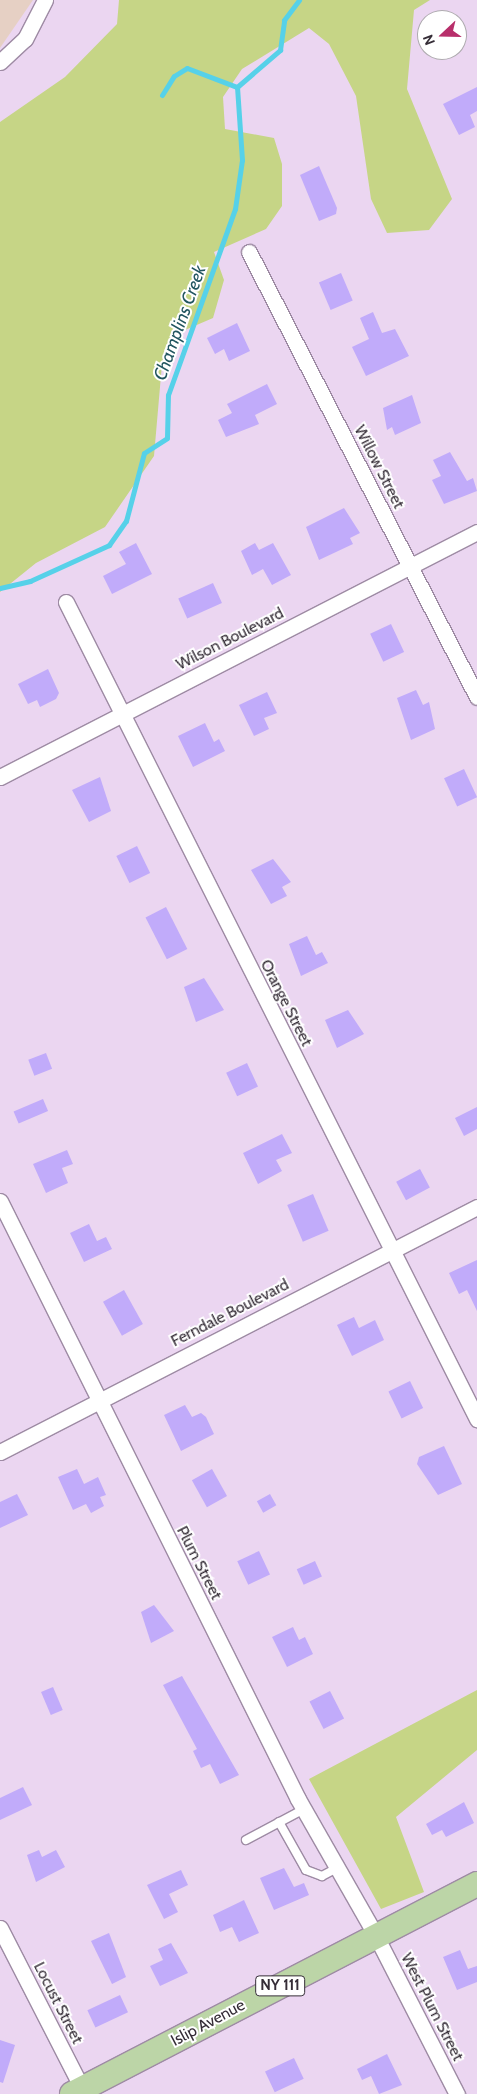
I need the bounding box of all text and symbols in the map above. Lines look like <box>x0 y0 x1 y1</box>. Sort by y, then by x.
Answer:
north arrow <box>417 10 467 60</box>
text: N <box>419 32 439 48</box>
water label: Champlins Creek <box>149 263 211 383</box>
street label: Willow Street <box>350 422 408 512</box>
street label: Wilson Boulevard <box>173 604 287 674</box>
street label: Orange Street <box>256 956 316 1050</box>
street label: Ferndale Boulevard <box>168 1275 292 1351</box>
street label: Plum Street <box>172 1523 226 1603</box>
street label: West Plum Street <box>397 1950 467 2064</box>
street label: Locust Street <box>29 1959 87 2047</box>
road number: NY 111 <box>255 1974 305 1998</box>
street label: Islip Avenue <box>168 1996 248 2050</box>

